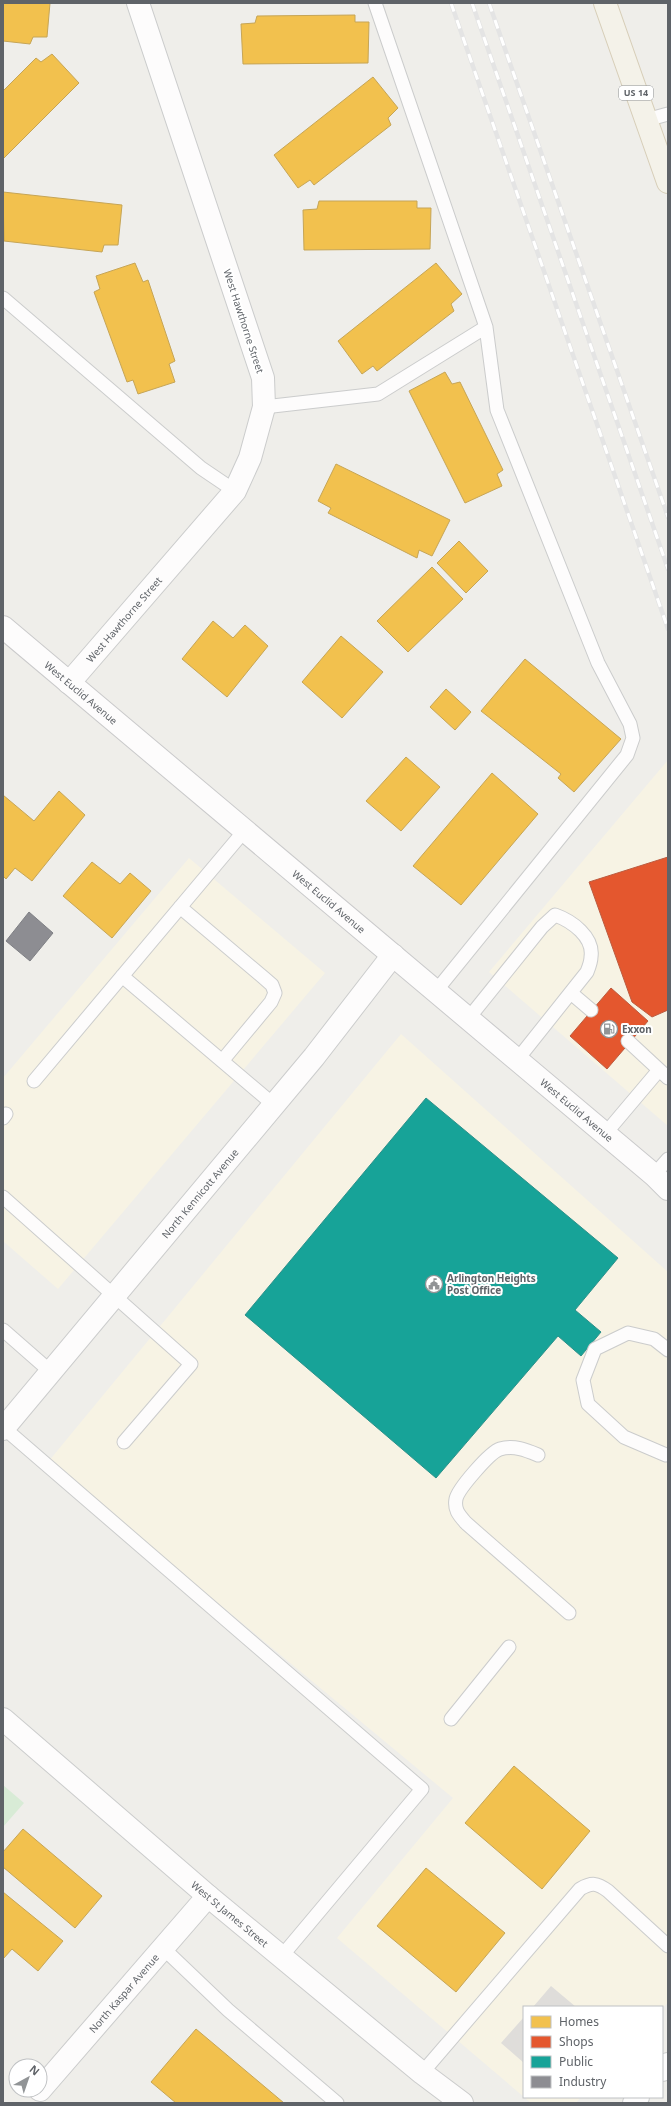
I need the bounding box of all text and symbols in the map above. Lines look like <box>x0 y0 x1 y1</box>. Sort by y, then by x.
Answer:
road number: US 14 <box>619 86 653 100</box>
street label: West Hawthorne Street <box>221 267 268 375</box>
street label: West Hawthorne Street <box>83 573 165 665</box>
street label: West Euclid Avenue <box>42 658 121 728</box>
street label: West Euclid Avenue <box>289 867 369 936</box>
fuel station icon: Exxon <box>599 1019 619 1039</box>
place label: Exxon <box>622 1022 652 1036</box>
street label: West Euclid Avenue <box>537 1075 617 1145</box>
street label: North Kennicott Avenue <box>158 1145 242 1241</box>
place label: Arlington Heights Post Office <box>447 1271 536 1297</box>
public building icon: Arlington Heights Post Office <box>424 1274 444 1294</box>
street label: West St James Street <box>188 1878 272 1950</box>
street label: North Kaspar Avenue <box>86 1950 162 2036</box>
legend <box>523 2006 663 2098</box>
text: Homes <box>559 2013 599 2030</box>
text: Shops <box>559 2033 594 2050</box>
text: Public <box>559 2053 593 2070</box>
north arrow <box>8 2058 48 2098</box>
text: N <box>26 2061 43 2079</box>
text: Industry <box>559 2073 607 2090</box>

